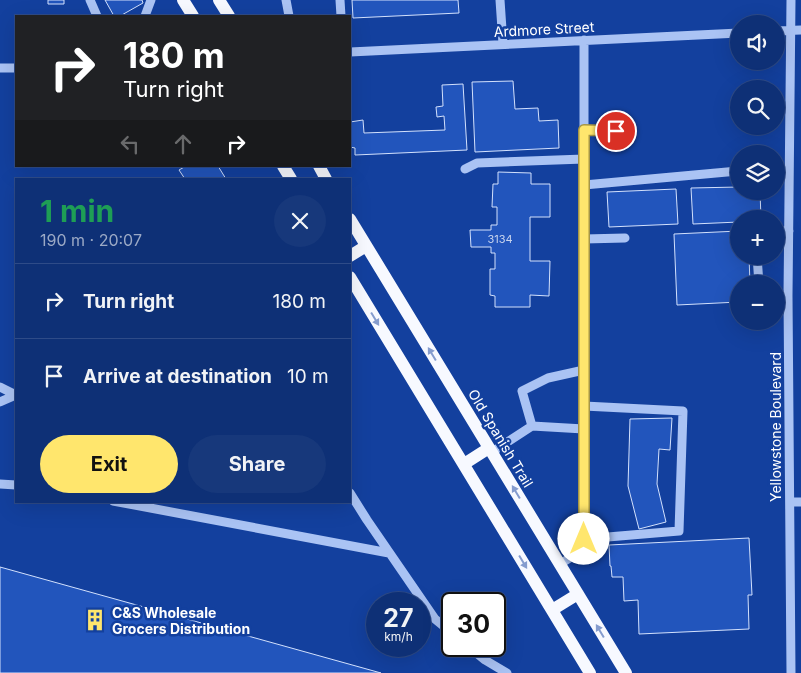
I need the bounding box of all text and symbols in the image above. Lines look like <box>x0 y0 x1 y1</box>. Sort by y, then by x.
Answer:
map controls <box>730 15 785 330</box>
button: sound <box>730 15 785 70</box>
street label: Ardmore Street <box>493 18 595 40</box>
text: 180 m <box>123 34 225 76</box>
icon: right <box>40 35 105 100</box>
text: Turn right <box>123 76 224 102</box>
button: search <box>730 80 785 135</box>
pin <box>595 110 637 152</box>
icon: arrive <box>602 117 630 145</box>
icon: left <box>116 130 144 158</box>
icon: ahead <box>169 130 197 158</box>
icon: right <box>222 130 250 158</box>
button: layers <box>730 145 785 200</box>
text: 1 min <box>40 193 114 229</box>
button: close <box>274 195 326 247</box>
button: + <box>730 210 785 265</box>
text: 190 m · 20:07 <box>40 230 142 250</box>
house number: 3134 <box>487 232 513 246</box>
button: − <box>730 275 785 330</box>
icon: right <box>40 287 68 315</box>
text: Turn right <box>83 290 174 313</box>
text: 180 m <box>273 290 326 313</box>
one-way arrow <box>371 312 380 325</box>
one-way arrow <box>427 347 436 360</box>
street label: Yellowstone Boulevard <box>767 352 784 502</box>
icon: arrive <box>40 362 68 390</box>
text: Arrive at destination <box>83 365 272 388</box>
text: 10 m <box>287 365 329 388</box>
street label: Old Spanish Trail <box>465 386 537 490</box>
button: Exit <box>40 435 178 493</box>
button: Share <box>188 435 326 493</box>
one-way arrow <box>512 486 521 499</box>
position arrow <box>557 512 609 564</box>
one-way arrow <box>519 556 528 569</box>
speed limit sign: 30 <box>441 592 506 657</box>
text: 27 <box>383 603 414 633</box>
place label: C&S Wholesale Grocers Distribution <box>112 604 250 637</box>
building icon: C&S Wholesale Grocers Distribution <box>82 607 108 633</box>
one-way arrow <box>596 625 605 638</box>
text: km/h <box>384 629 413 644</box>

